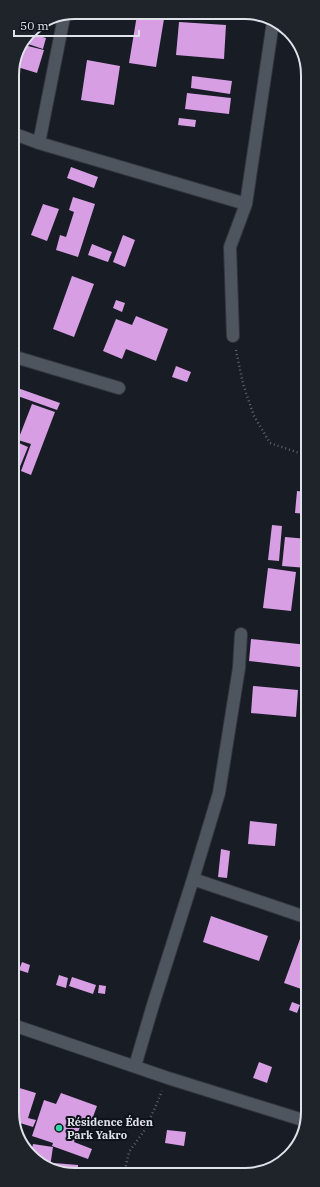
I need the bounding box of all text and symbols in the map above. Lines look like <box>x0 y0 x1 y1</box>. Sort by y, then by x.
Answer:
scale bar <box>14 12 139 38</box>
text: 50 m <box>20 18 49 33</box>
place label: Résidence Éden Park Yakro <box>67 1114 153 1142</box>
marker: Résidence Éden Park Yakro <box>54 1123 64 1133</box>

